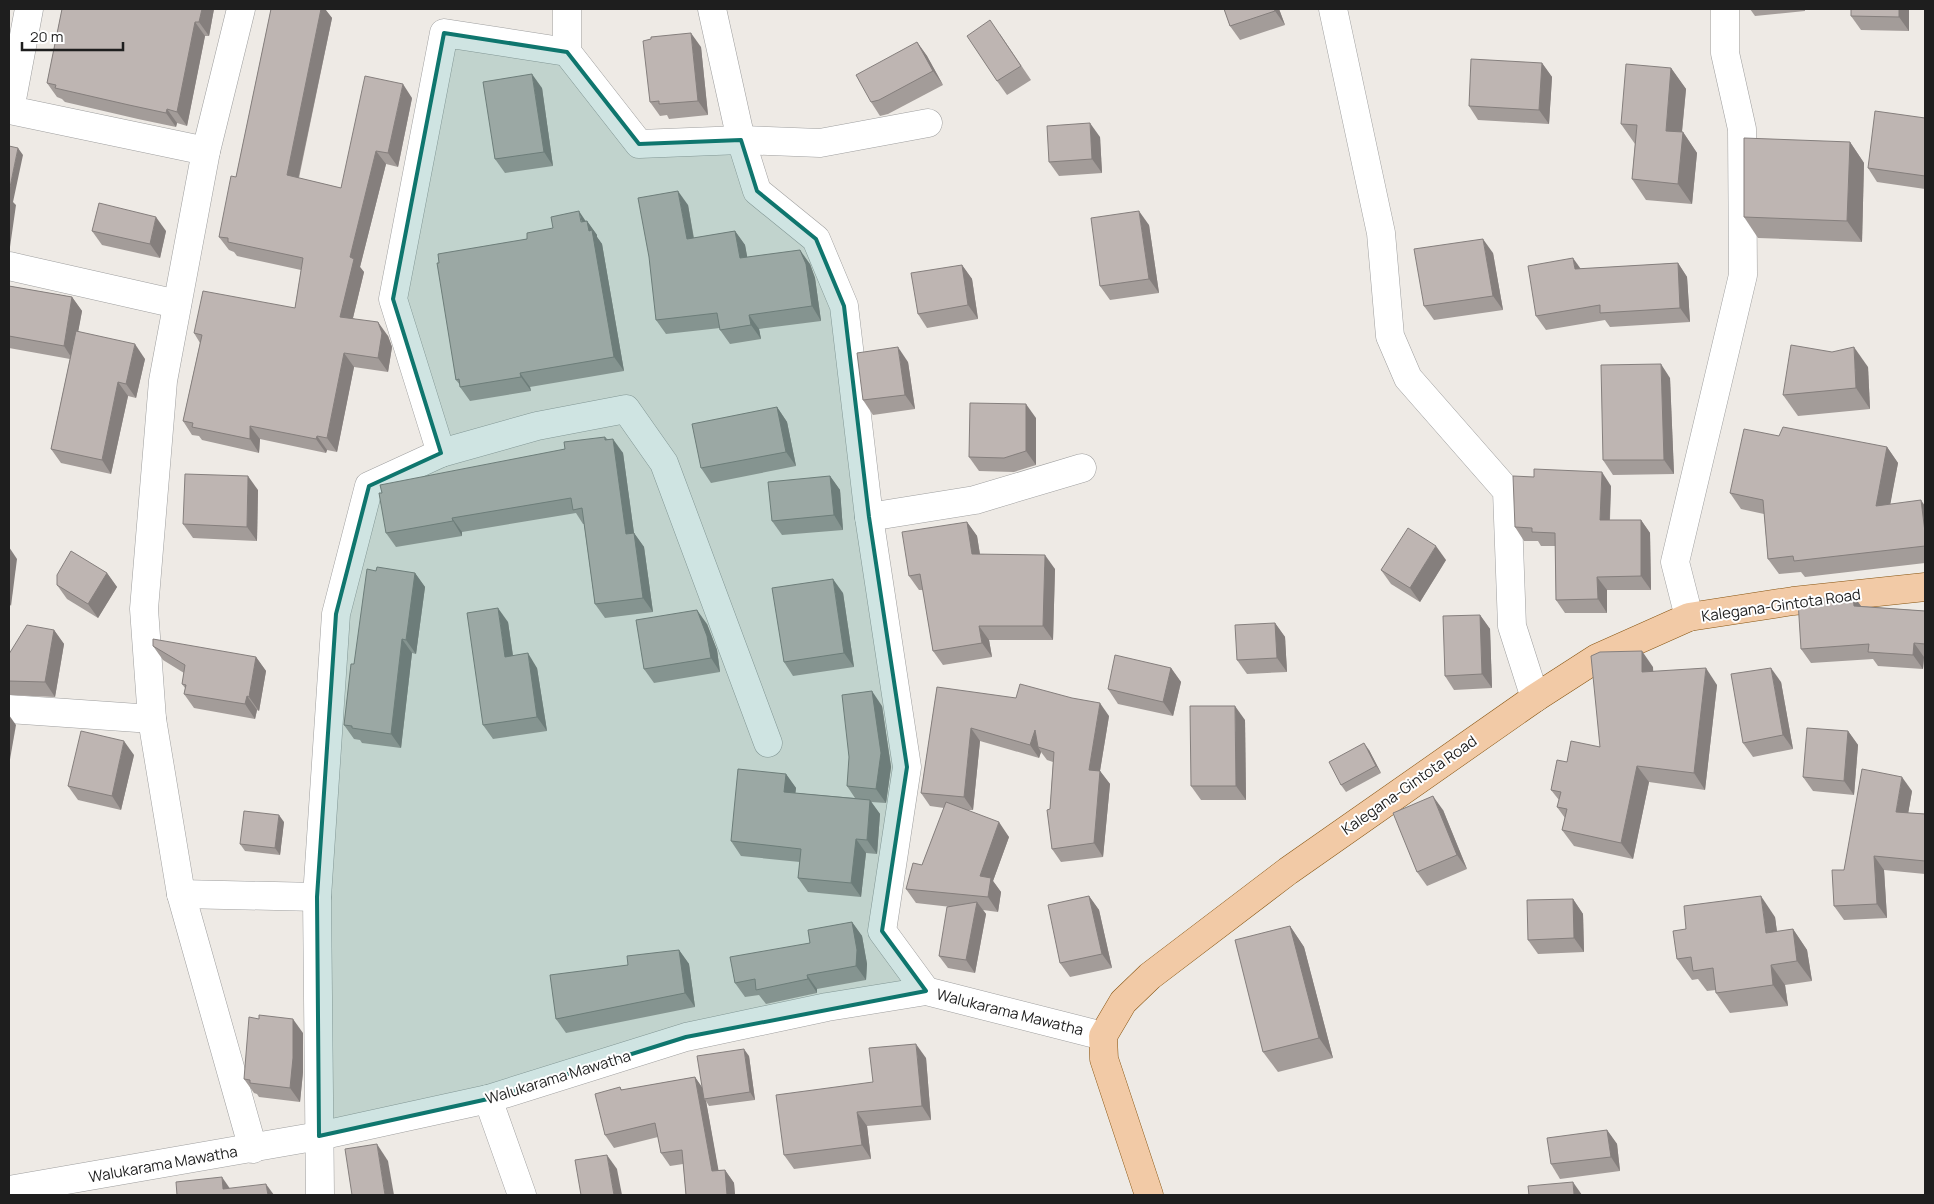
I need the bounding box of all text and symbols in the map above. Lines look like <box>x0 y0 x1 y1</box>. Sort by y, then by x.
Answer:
scale bar <box>22 20 124 52</box>
text: 20 m <box>30 26 63 47</box>
street label: Kalegana-Gintota Road <box>1700 583 1862 627</box>
street label: Kalegana-Gintota Road <box>1337 730 1481 840</box>
street label: Walukarama Mawatha <box>934 984 1086 1040</box>
street label: Walukarama Mawatha <box>483 1045 633 1109</box>
street label: Walukarama Mawatha <box>87 1141 239 1187</box>

